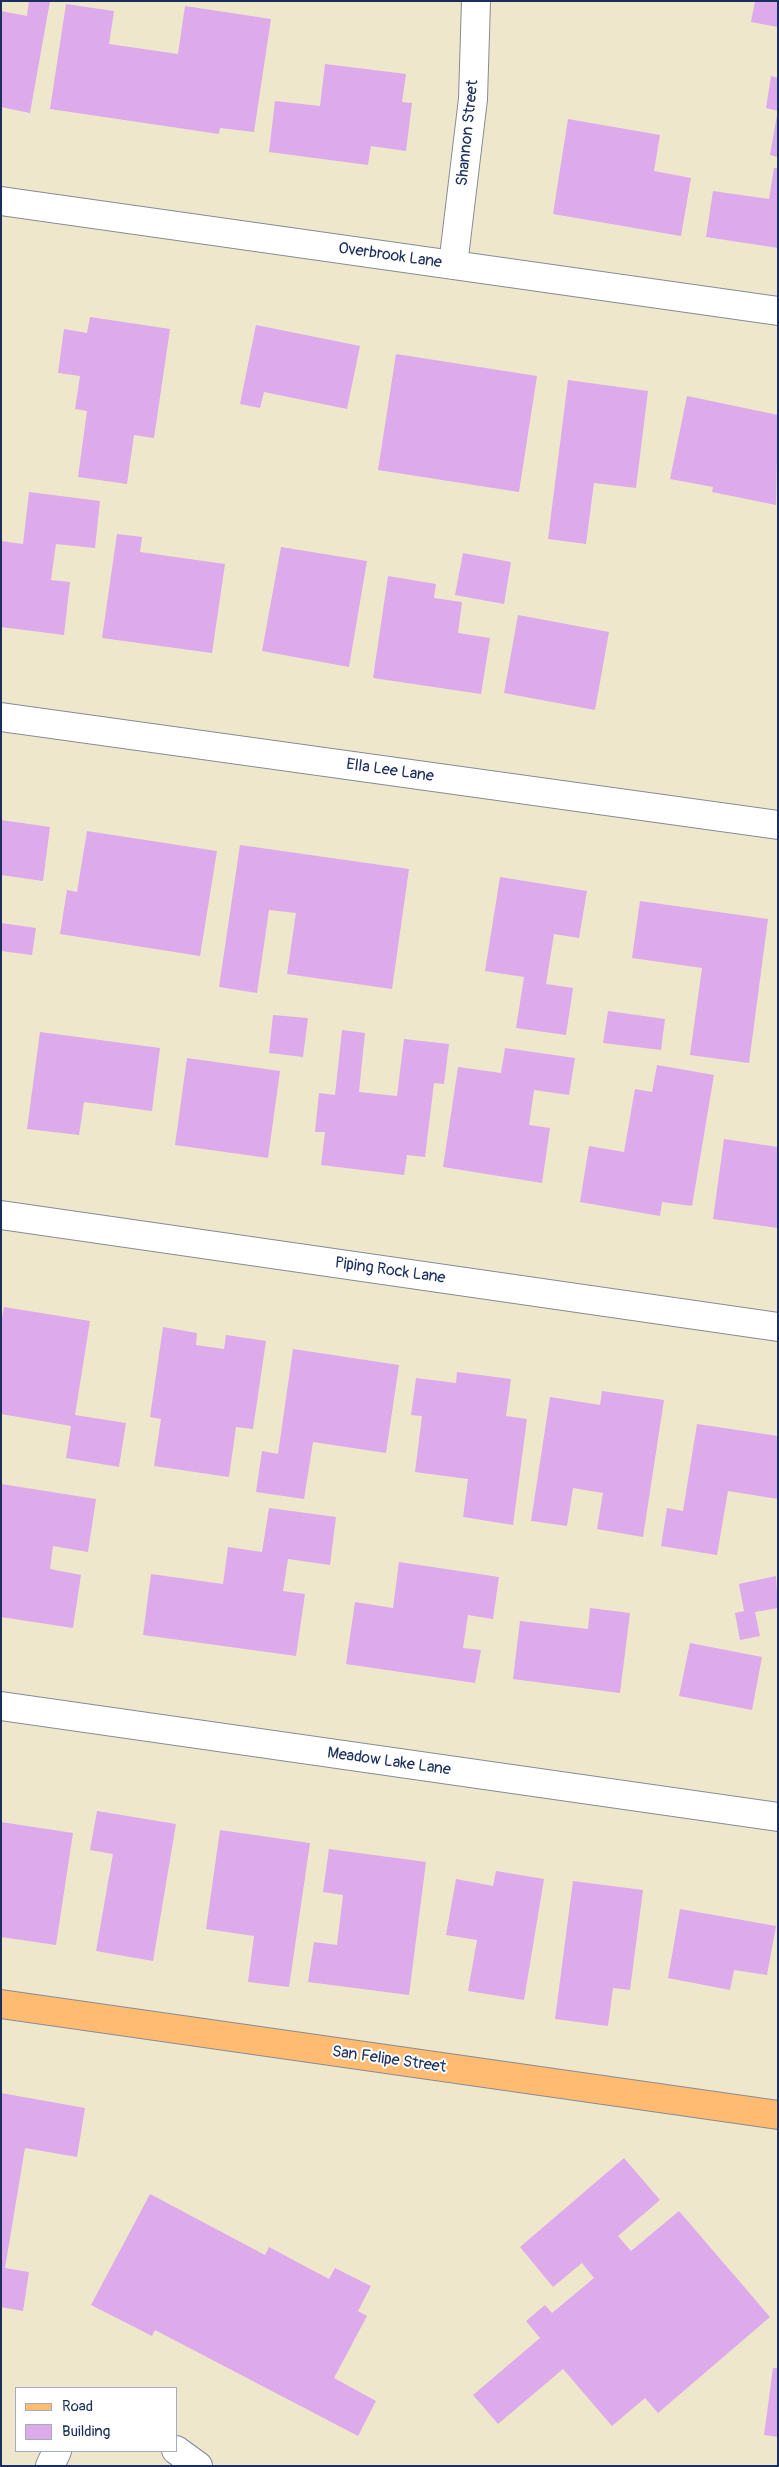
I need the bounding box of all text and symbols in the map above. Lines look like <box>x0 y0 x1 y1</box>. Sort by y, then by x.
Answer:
street label: Shannon Street <box>453 79 483 187</box>
street label: Overbrook Lane <box>337 239 443 273</box>
street label: Ella Lee Lane <box>345 755 435 787</box>
street label: Piping Rock Lane <box>333 1254 447 1288</box>
street label: Meadow Lake Lane <box>326 1744 452 1780</box>
street label: San Felipe Street <box>331 2043 447 2077</box>
legend <box>15 2387 178 2452</box>
text: Road <box>62 2397 93 2416</box>
text: Building <box>62 2422 110 2441</box>

